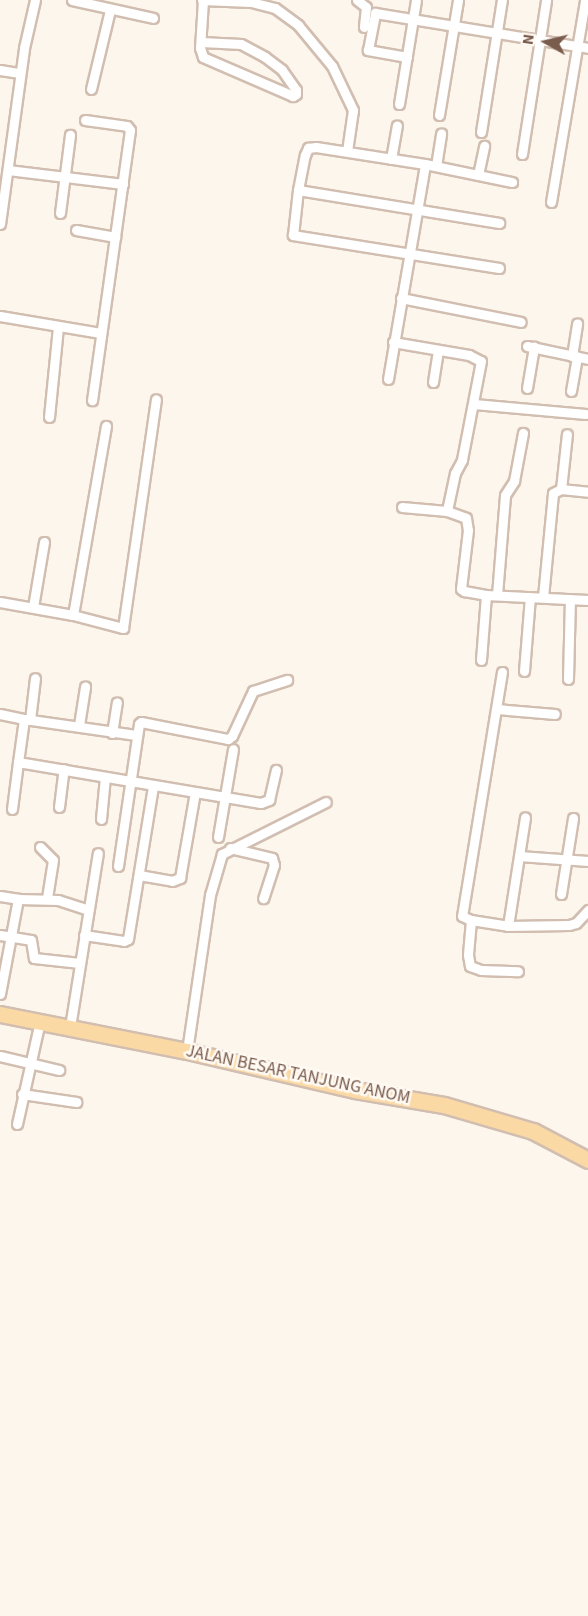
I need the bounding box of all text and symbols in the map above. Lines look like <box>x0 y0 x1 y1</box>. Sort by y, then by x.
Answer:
north arrow <box>516 12 576 72</box>
text: N <box>517 33 540 46</box>
street label: JALAN BESAR TANJUNG ANOM <box>184 1041 412 1109</box>

